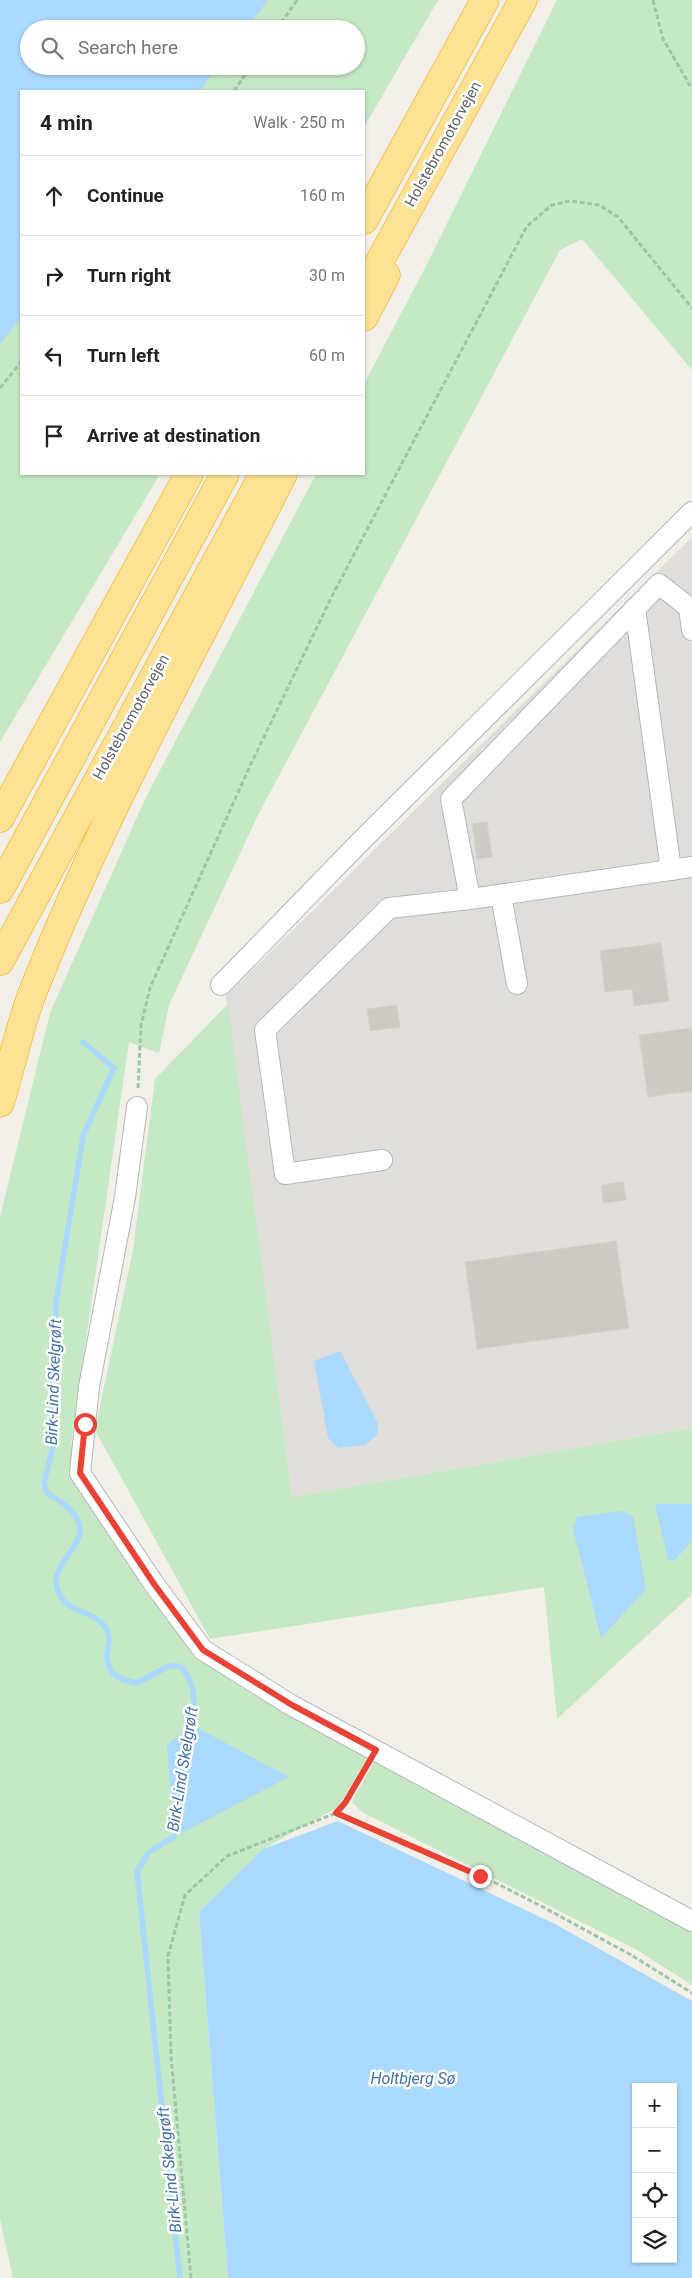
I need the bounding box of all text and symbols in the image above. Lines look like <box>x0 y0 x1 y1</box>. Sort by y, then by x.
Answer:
search box <box>20 20 365 75</box>
icon: search <box>38 34 66 62</box>
text: Search here <box>78 36 178 59</box>
street label: Holstebromotorvejen <box>401 78 485 210</box>
text: 4 min <box>40 111 93 135</box>
text: Walk · 250 m <box>253 113 345 132</box>
icon: ahead <box>40 182 68 210</box>
text: Continue <box>87 184 164 207</box>
text: 160 m <box>300 186 345 205</box>
icon: right <box>40 262 68 290</box>
text: Turn right <box>87 264 171 287</box>
text: 30 m <box>309 266 345 285</box>
icon: left <box>40 342 68 370</box>
text: Turn left <box>87 344 160 367</box>
text: 60 m <box>309 346 345 365</box>
icon: arrive <box>40 422 68 450</box>
text: Arrive at destination <box>87 424 260 447</box>
street label: Holstebromotorvejen <box>89 651 173 783</box>
water label: Birk-Lind Skelgrøft <box>42 1318 65 1446</box>
route start <box>74 1413 97 1436</box>
water label: Birk-Lind Skelgrøft <box>163 1704 202 1833</box>
route end <box>469 1865 492 1888</box>
water label: Holtbjerg Sø <box>370 2069 456 2088</box>
map controls <box>632 2083 677 2263</box>
button: + <box>632 2083 677 2128</box>
water label: Birk-Lind Skelgrøft <box>153 2105 186 2234</box>
button: − <box>632 2128 677 2173</box>
button: locate <box>632 2173 677 2218</box>
button: layers <box>632 2218 677 2263</box>

